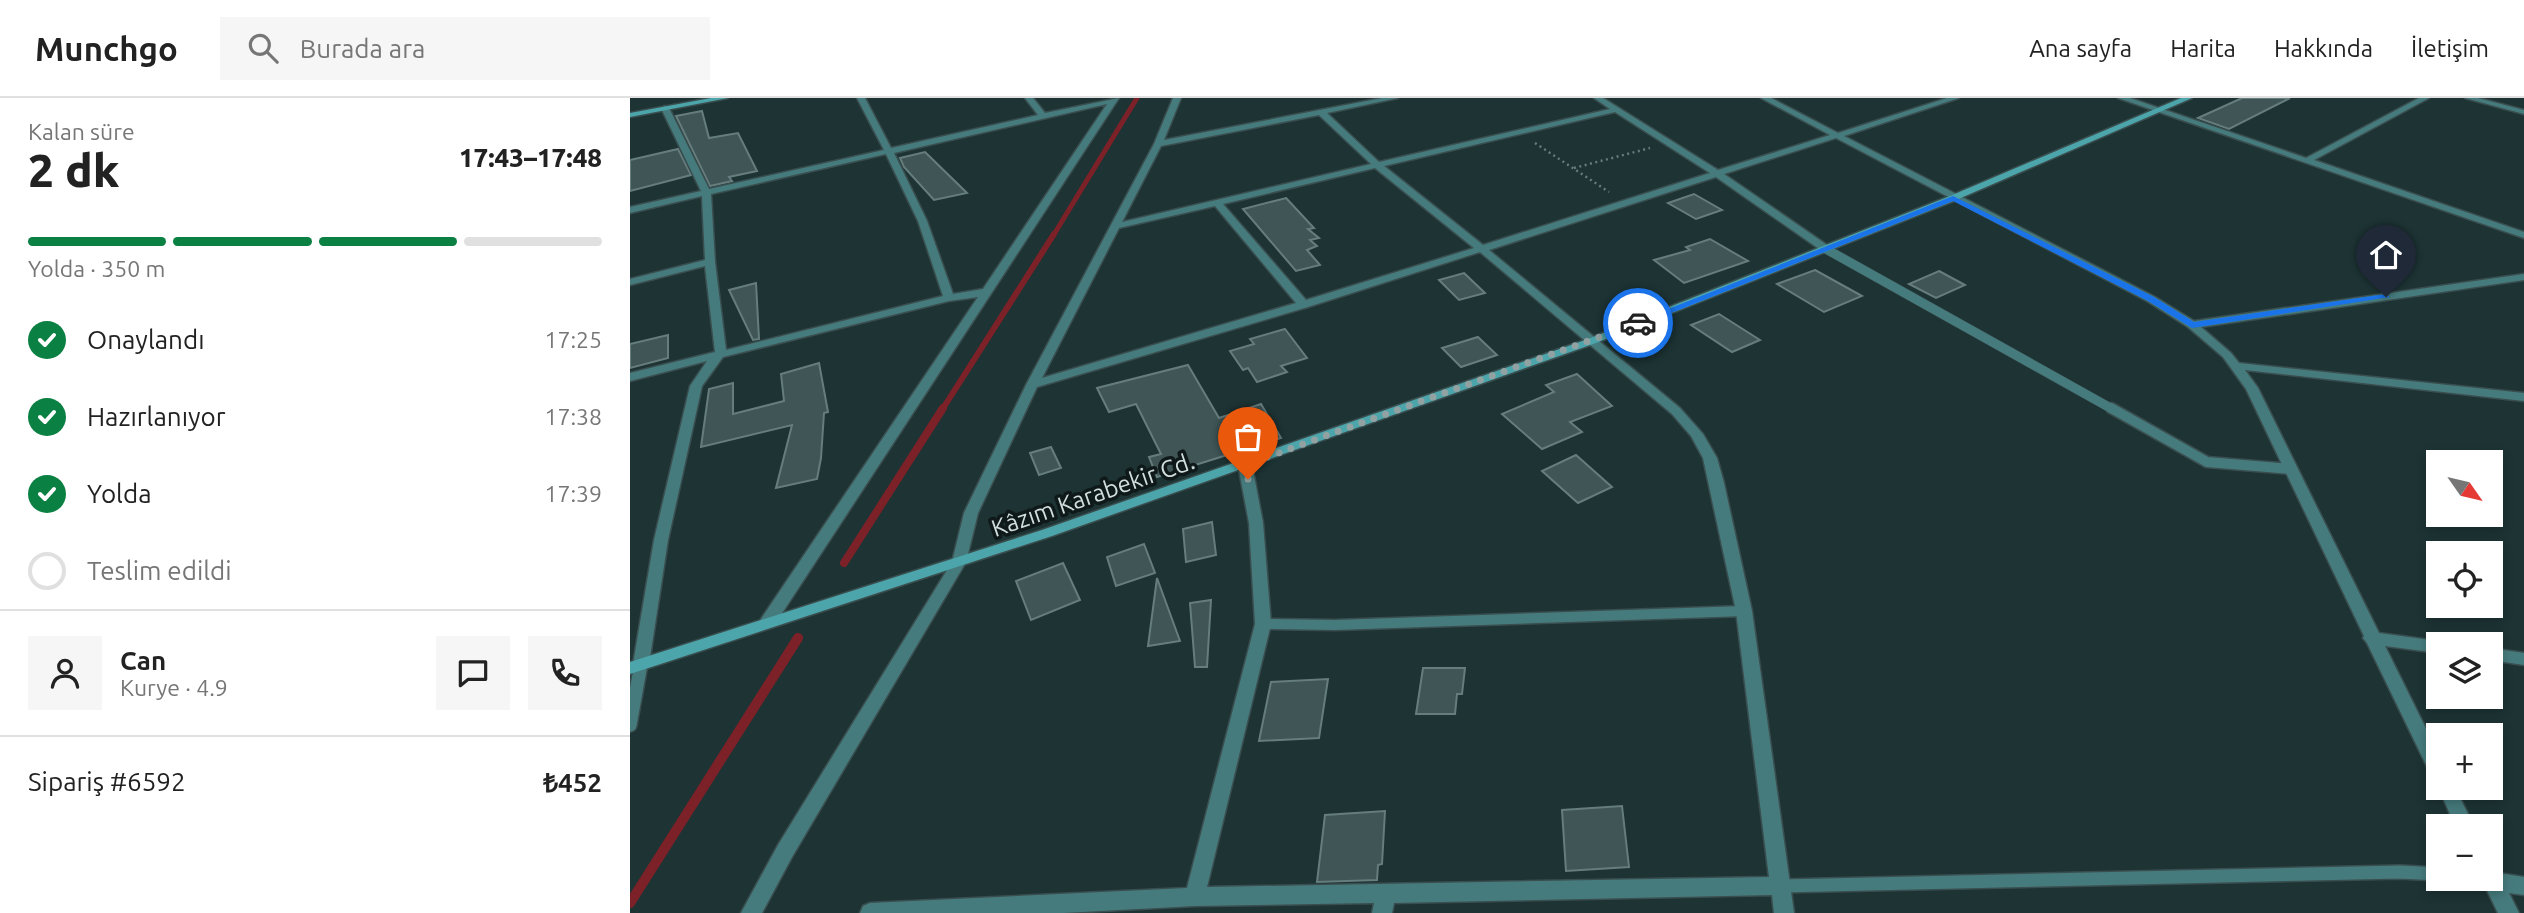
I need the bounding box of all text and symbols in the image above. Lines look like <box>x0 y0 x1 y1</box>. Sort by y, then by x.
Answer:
search box <box>220 17 710 80</box>
icon: search <box>244 29 282 67</box>
text: Munchgo <box>35 30 178 67</box>
text: Burada ara <box>300 34 425 63</box>
text: Ana sayfa <box>2029 35 2132 62</box>
text: Harita <box>2170 35 2236 62</box>
text: Hakkında <box>2274 35 2373 62</box>
text: İletişim <box>2411 35 2489 62</box>
text: Kalan süre <box>28 119 135 144</box>
text: 17:43–17:48 <box>459 143 602 172</box>
text: 2 dk <box>28 144 119 196</box>
pin <box>2356 225 2416 297</box>
icon: home <box>2367 236 2405 274</box>
text: Yolda · 350 m <box>28 256 165 281</box>
courier <box>1603 288 1673 358</box>
icon: car <box>1619 304 1657 342</box>
icon: check <box>28 321 66 359</box>
text: Onaylandı <box>87 325 205 354</box>
text: 17:25 <box>544 327 602 352</box>
icon: check <box>28 398 66 436</box>
text: Hazırlanıyor <box>87 402 226 431</box>
text: 17:38 <box>544 404 602 429</box>
pin <box>1218 407 1278 479</box>
icon: bag <box>1229 418 1267 456</box>
street label: Kâzım Karabekir Cd. <box>988 447 1198 542</box>
north arrow <box>2426 450 2502 527</box>
map controls <box>2426 450 2503 891</box>
icon: check <box>28 475 66 513</box>
text: Yolda <box>87 479 152 508</box>
text: 17:39 <box>544 481 602 506</box>
button: locate <box>2426 541 2503 618</box>
text: Teslim edildi <box>87 556 232 585</box>
button: layers <box>2426 632 2503 709</box>
button: person <box>28 636 102 710</box>
button: chat <box>436 636 510 710</box>
button: phone <box>528 636 602 710</box>
text: Can <box>120 646 166 675</box>
text: Kurye · 4.9 <box>120 675 228 700</box>
button: + <box>2426 723 2503 800</box>
text: Sipariş #6592 <box>28 767 186 796</box>
text: ₺452 <box>543 768 602 797</box>
button: − <box>2426 814 2503 891</box>

